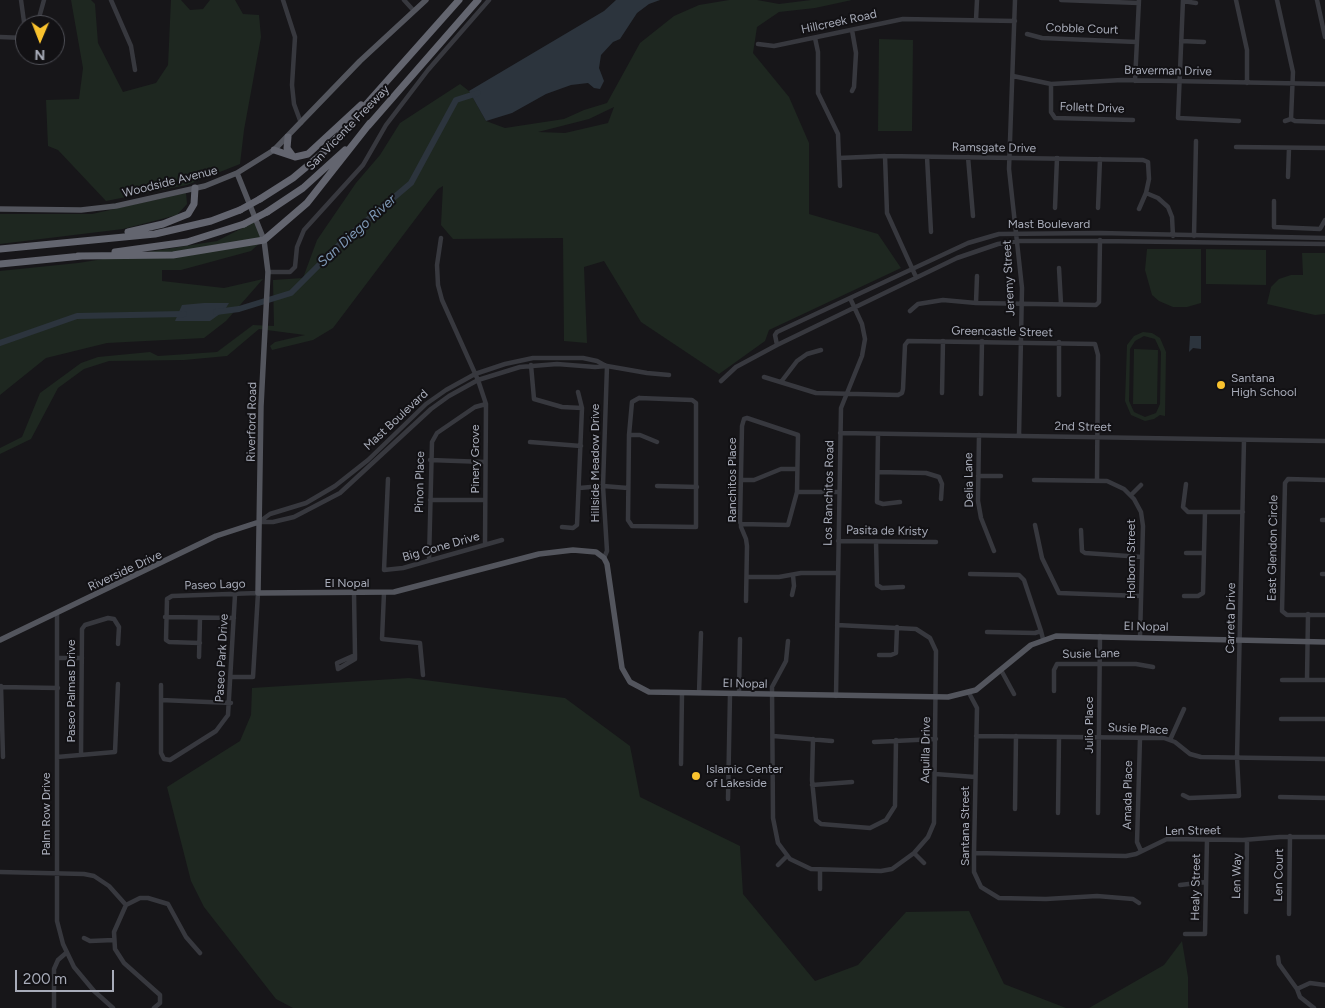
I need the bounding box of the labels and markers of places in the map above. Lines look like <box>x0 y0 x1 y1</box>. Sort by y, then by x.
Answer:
place label: Santana High School <box>1231 371 1297 399</box>
marker: Santana High School <box>1215 379 1227 391</box>
place label: Islamic Center of Lakeside <box>706 762 783 790</box>
marker: Islamic Center of Lakeside <box>690 770 702 782</box>

